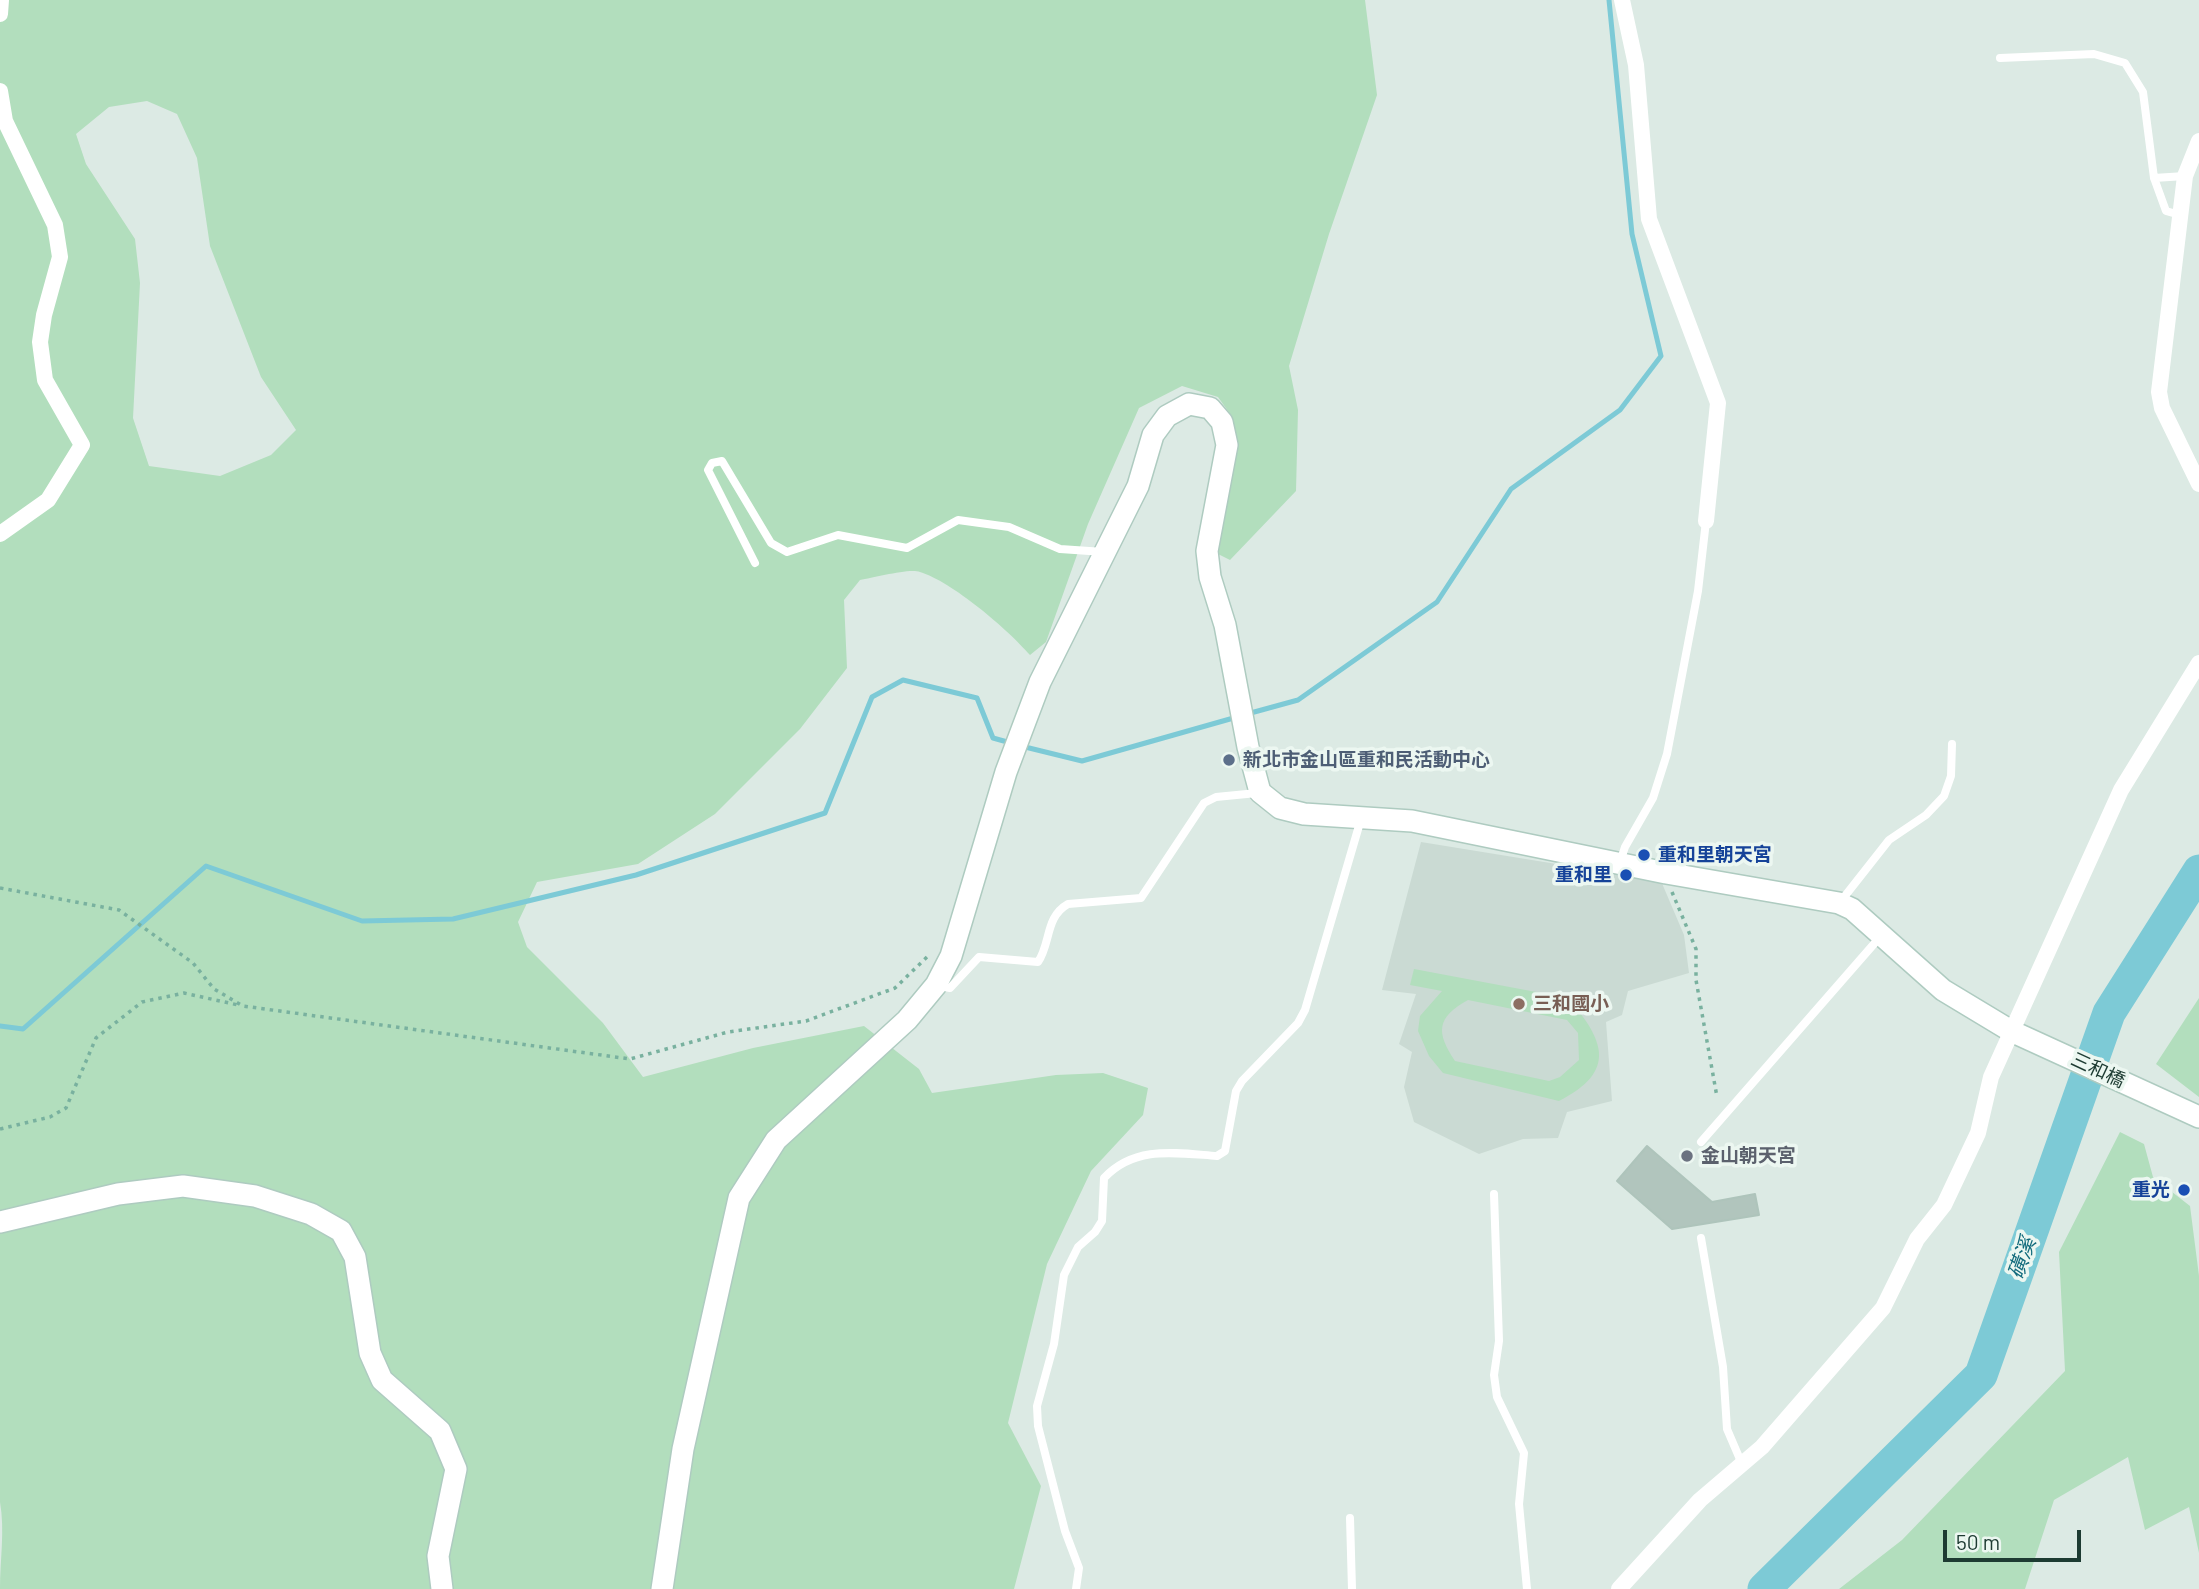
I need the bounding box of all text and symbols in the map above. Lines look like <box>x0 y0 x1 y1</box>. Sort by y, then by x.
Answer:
place label: 新北市金山區重和民活動中心 <box>1243 749 1490 771</box>
marker: 新北市金山區重和民活動中心 <box>1221 752 1237 768</box>
place label: 重和里朝天宮 <box>1658 844 1772 866</box>
marker: 重和里朝天宮 <box>1636 847 1652 863</box>
place label: 重和里 <box>1555 864 1612 886</box>
marker: 重和里 <box>1618 867 1634 883</box>
place label: 三和國小 <box>1533 993 1609 1015</box>
marker: 三和國小 <box>1511 996 1527 1012</box>
street label: 三和橋 <box>2067 1048 2129 1092</box>
place label: 金山朝天宮 <box>1701 1145 1796 1167</box>
marker: 金山朝天宮 <box>1679 1148 1695 1164</box>
place label: 重光 <box>2132 1179 2170 1201</box>
marker: 重光 <box>2176 1182 2192 1198</box>
water label: 磺溪 <box>2003 1234 2041 1282</box>
scale bar <box>1947 1516 2085 1560</box>
text: 50 m <box>1956 1529 2000 1554</box>

